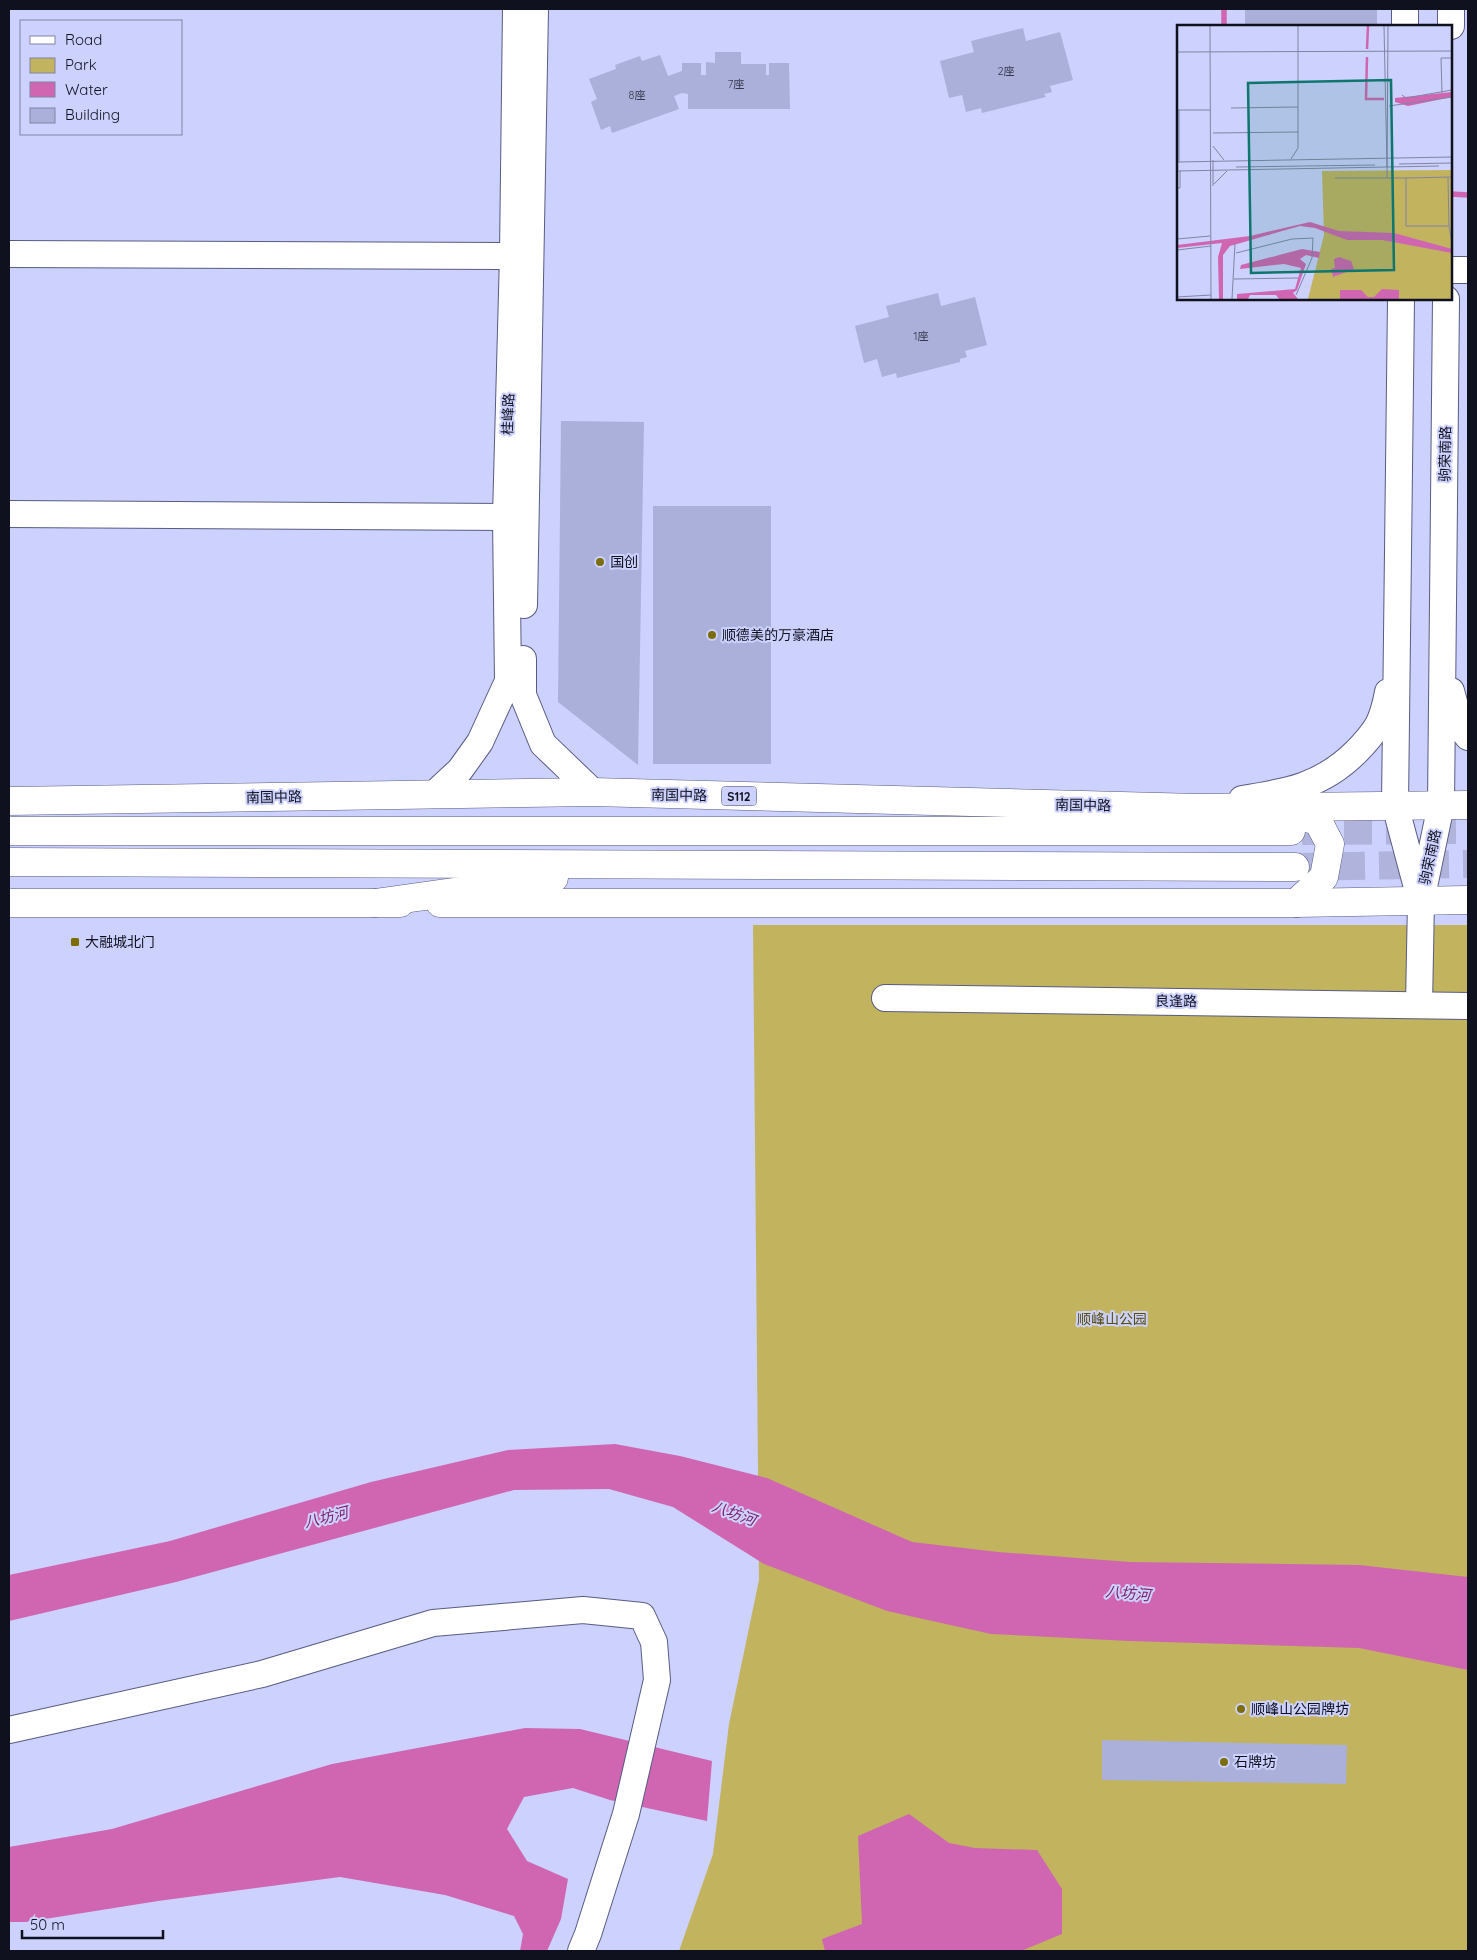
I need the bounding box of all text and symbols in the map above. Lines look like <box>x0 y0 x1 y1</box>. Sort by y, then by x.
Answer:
legend <box>20 20 182 135</box>
inset map <box>1177 25 1452 300</box>
text: Road <box>65 30 102 49</box>
text: Park <box>65 55 97 74</box>
house number: 2座 <box>997 64 1015 78</box>
house number: 7座 <box>728 77 744 91</box>
text: Water <box>65 80 108 99</box>
house number: 8座 <box>629 88 645 102</box>
text: Building <box>65 105 120 124</box>
house number: 1座 <box>913 329 929 343</box>
street label: 桂峰路 <box>498 393 518 435</box>
street label: 驹荣南路 <box>1436 426 1454 482</box>
place label: 国创 <box>610 553 638 571</box>
marker: 国创 <box>594 556 606 568</box>
place label: 顺德美的万豪酒店 <box>722 626 834 644</box>
marker: 顺德美的万豪酒店 <box>706 629 718 641</box>
street label: 南国中路 <box>651 786 707 804</box>
road number: S112 <box>722 786 756 806</box>
street label: 南国中路 <box>246 788 302 806</box>
street label: 南国中路 <box>1055 796 1111 814</box>
street label: 驹荣南路 <box>1415 828 1445 886</box>
place label: 大融城北门 <box>85 933 155 951</box>
marker: 大融城北门 <box>69 936 81 948</box>
street label: 良逢路 <box>1155 992 1197 1010</box>
park label: 顺峰山公园 <box>1077 1310 1147 1328</box>
water label: 八坊河 <box>710 1496 761 1531</box>
water label: 八坊河 <box>302 1502 353 1532</box>
water label: 八坊河 <box>1105 1582 1154 1605</box>
place label: 顺峰山公园牌坊 <box>1251 1700 1349 1718</box>
marker: 顺峰山公园牌坊 <box>1235 1703 1247 1715</box>
place label: 石牌坊 <box>1234 1753 1276 1771</box>
marker: 石牌坊 <box>1218 1756 1230 1768</box>
scale bar <box>22 1908 164 1940</box>
text: 50 m <box>30 1915 65 1934</box>

